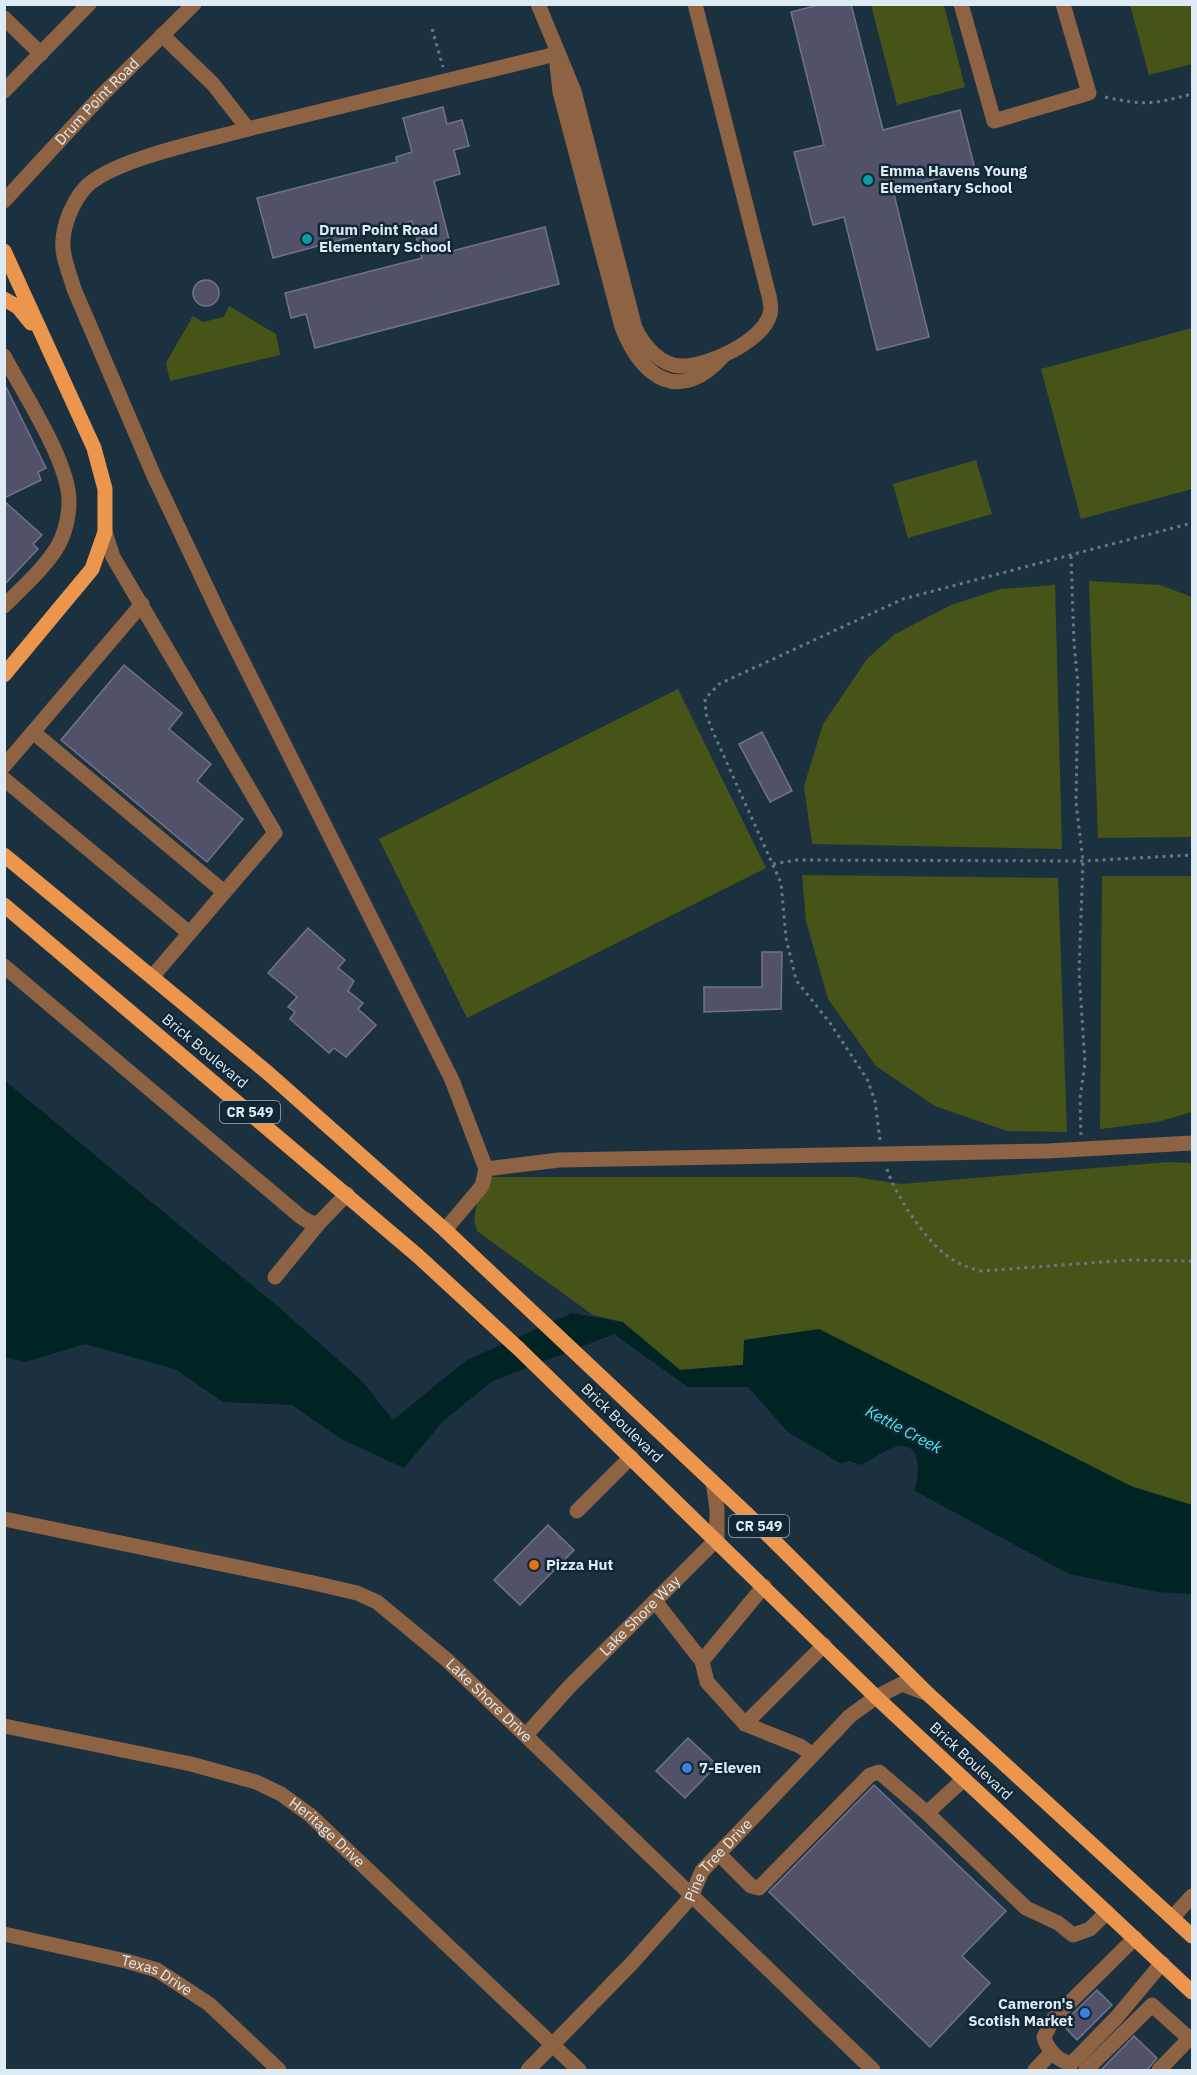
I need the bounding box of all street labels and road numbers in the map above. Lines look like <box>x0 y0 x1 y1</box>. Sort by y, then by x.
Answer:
street label: Drum Point Road <box>50 54 143 149</box>
street label: Brick Boulevard <box>158 1009 252 1092</box>
road number: CR 549 <box>220 1101 280 1123</box>
street label: Brick Boulevard <box>578 1379 667 1466</box>
road number: CR 549 <box>729 1515 789 1537</box>
street label: Lake Shore Way <box>595 1571 684 1660</box>
street label: Lake Shore Drive <box>442 1654 537 1746</box>
street label: Brick Boulevard <box>926 1717 1017 1804</box>
street label: Heritage Drive <box>285 1793 369 1871</box>
street label: Pine Tree Drive <box>680 1814 756 1905</box>
street label: Texas Drive <box>120 1950 196 2000</box>

